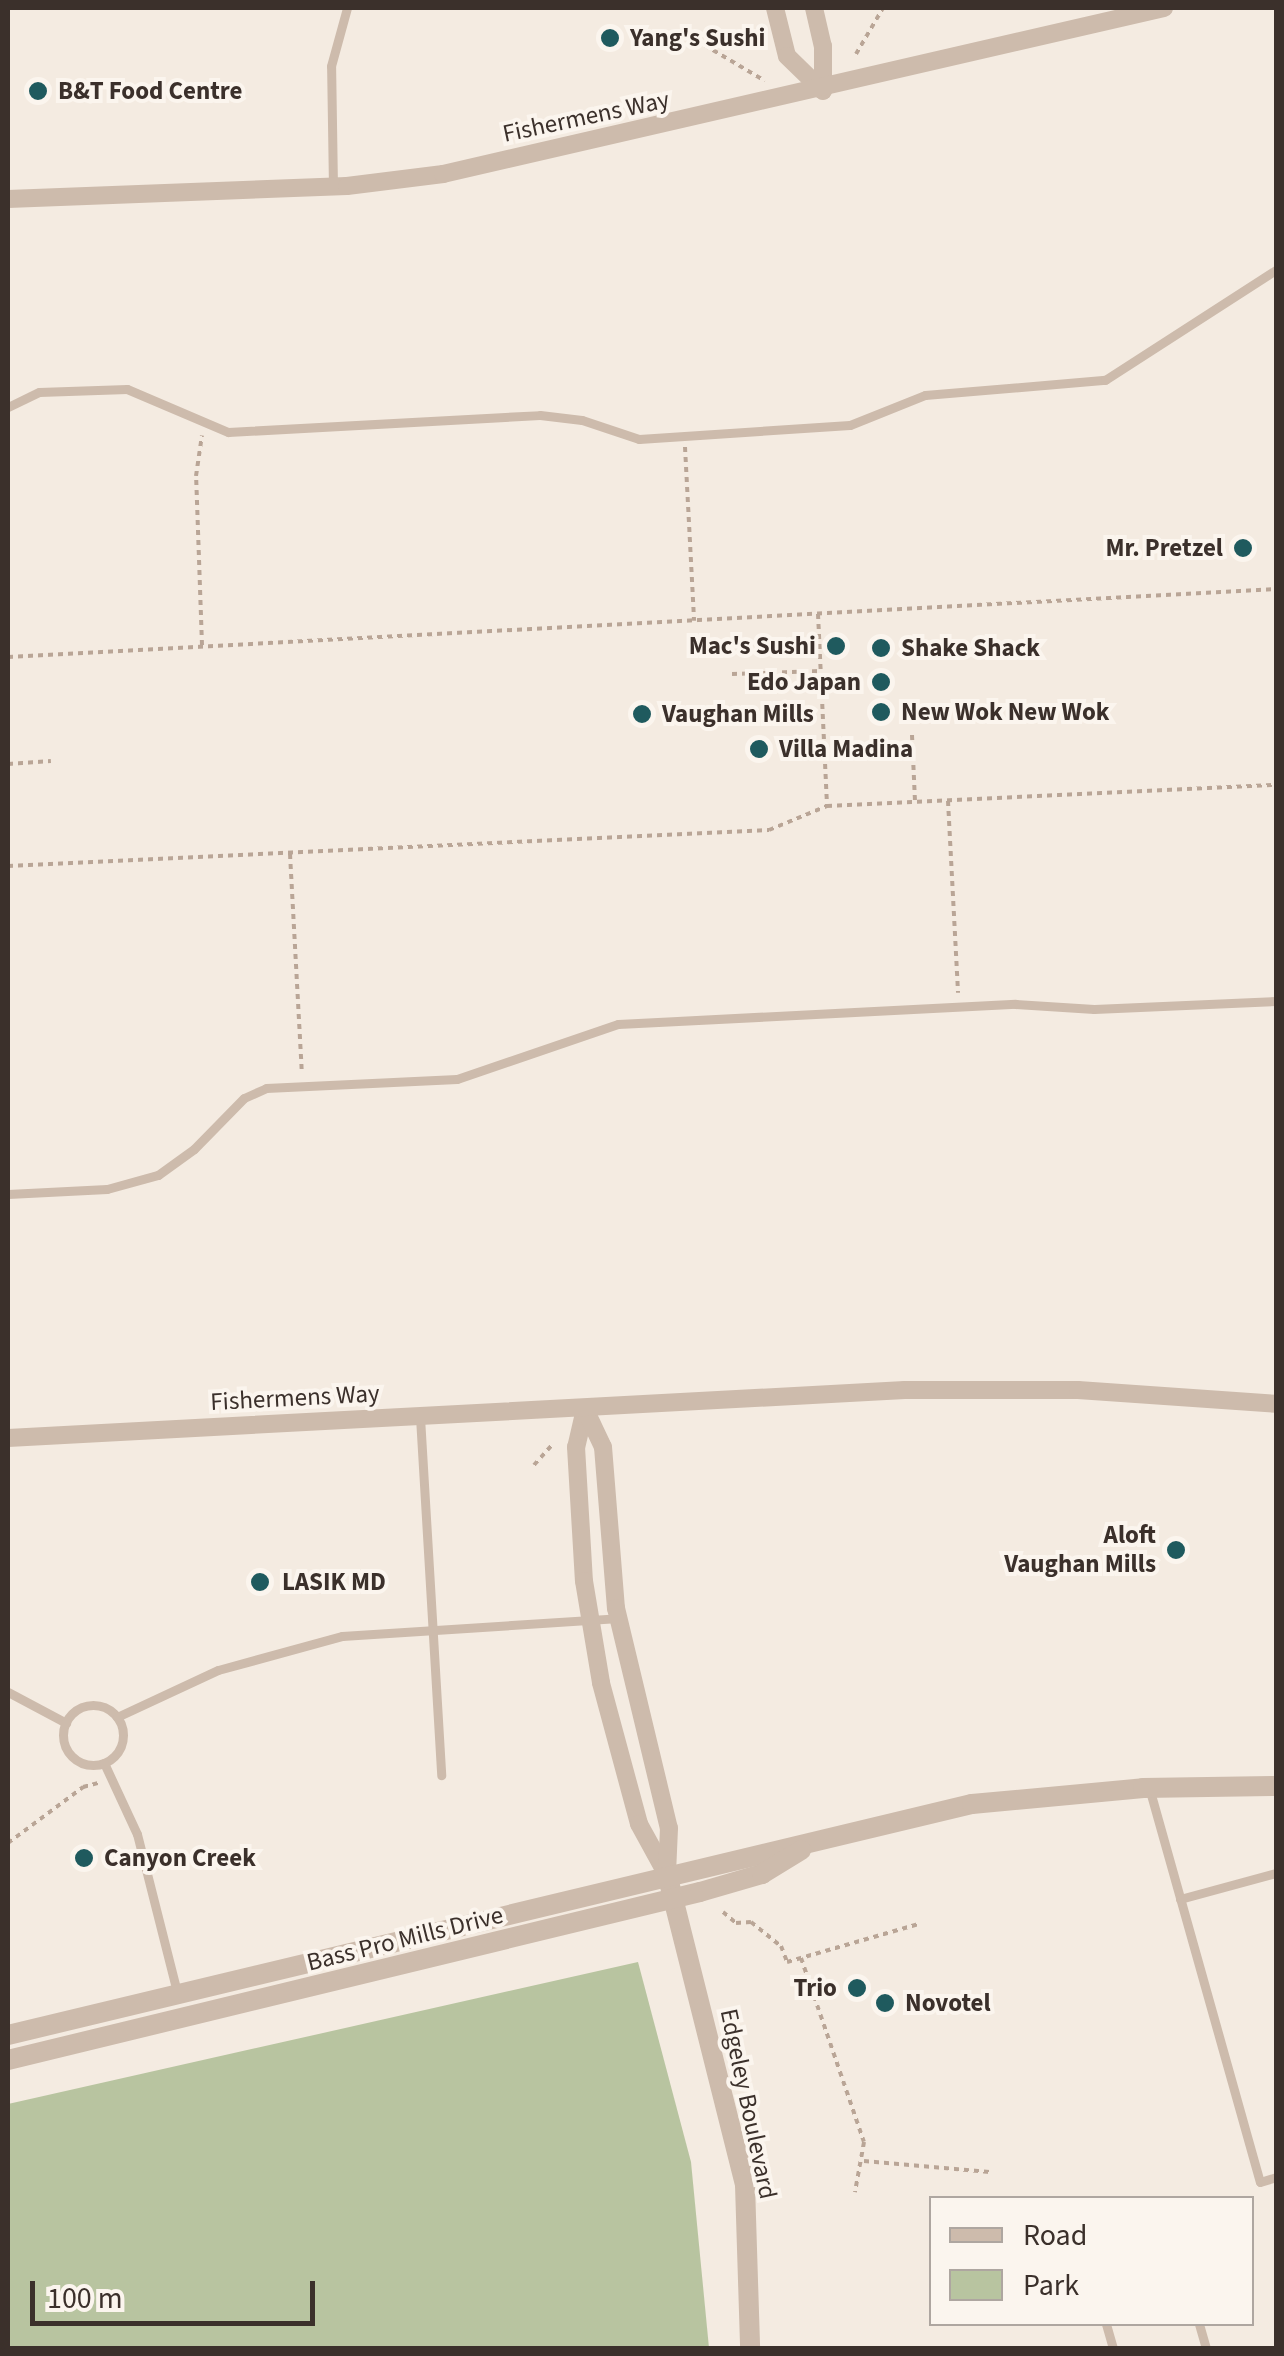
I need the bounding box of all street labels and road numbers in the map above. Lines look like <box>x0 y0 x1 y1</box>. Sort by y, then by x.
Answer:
street label: Fishermens Way <box>500 85 672 149</box>
street label: Fishermens Way <box>210 1379 380 1417</box>
street label: Bass Pro Mills Drive <box>304 1900 506 1978</box>
street label: Edgeley Boulevard <box>713 2006 783 2202</box>

